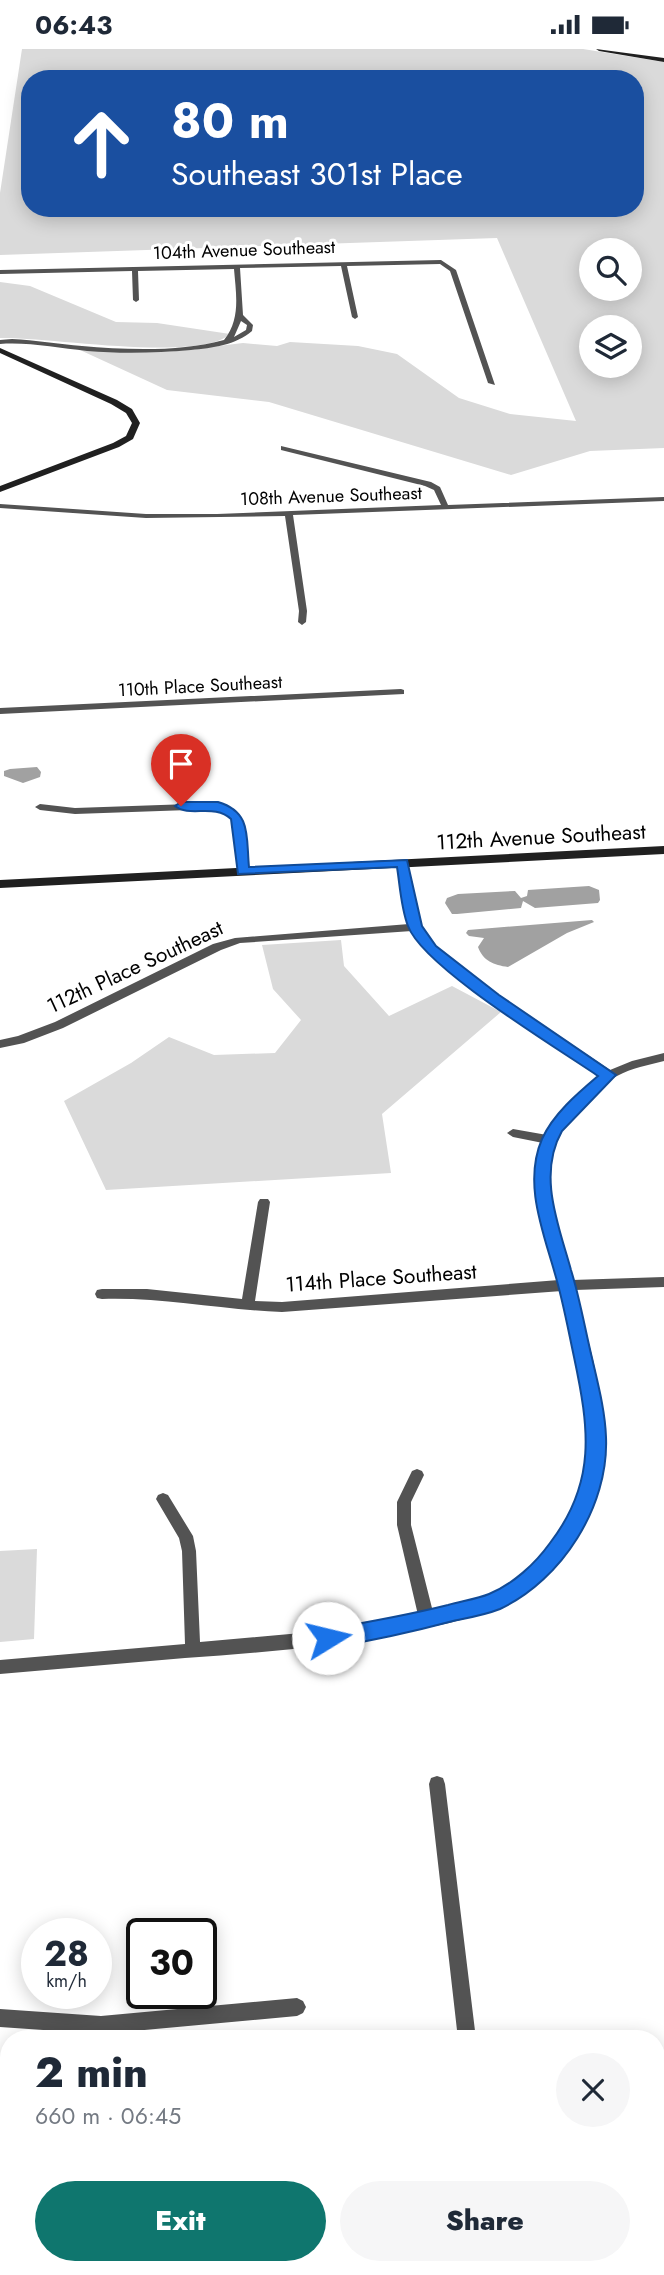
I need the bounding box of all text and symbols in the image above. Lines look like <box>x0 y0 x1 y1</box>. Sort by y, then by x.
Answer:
text: 06:43 <box>35 6 112 44</box>
text: 80 m <box>171 86 289 156</box>
icon: ahead <box>56 98 147 189</box>
text: Southeast 301st Place <box>171 151 463 197</box>
street label: 104th Avenue Southeast <box>152 234 336 266</box>
map controls <box>579 238 642 378</box>
button: search <box>579 238 642 301</box>
button: layers <box>579 315 642 378</box>
street label: 108th Avenue Southeast <box>240 480 423 512</box>
street label: 110th Place Southeast <box>117 669 284 703</box>
pin <box>151 734 211 806</box>
icon: arrive <box>162 745 200 783</box>
street label: 112th Avenue Southeast <box>436 817 646 857</box>
street label: 112th Place Southeast <box>42 913 228 1021</box>
street label: 114th Place Southeast <box>284 1256 478 1300</box>
position arrow <box>291 1601 365 1675</box>
speed limit sign: 30 <box>126 1918 217 2009</box>
text: 28 <box>44 1929 89 1979</box>
text: km/h <box>46 1968 87 1994</box>
text: 2 min <box>35 2042 148 2103</box>
button: close <box>556 2053 630 2127</box>
text: 660 m · 06:45 <box>35 2099 181 2133</box>
button: Exit <box>35 2181 326 2261</box>
button: Share <box>340 2181 630 2261</box>

